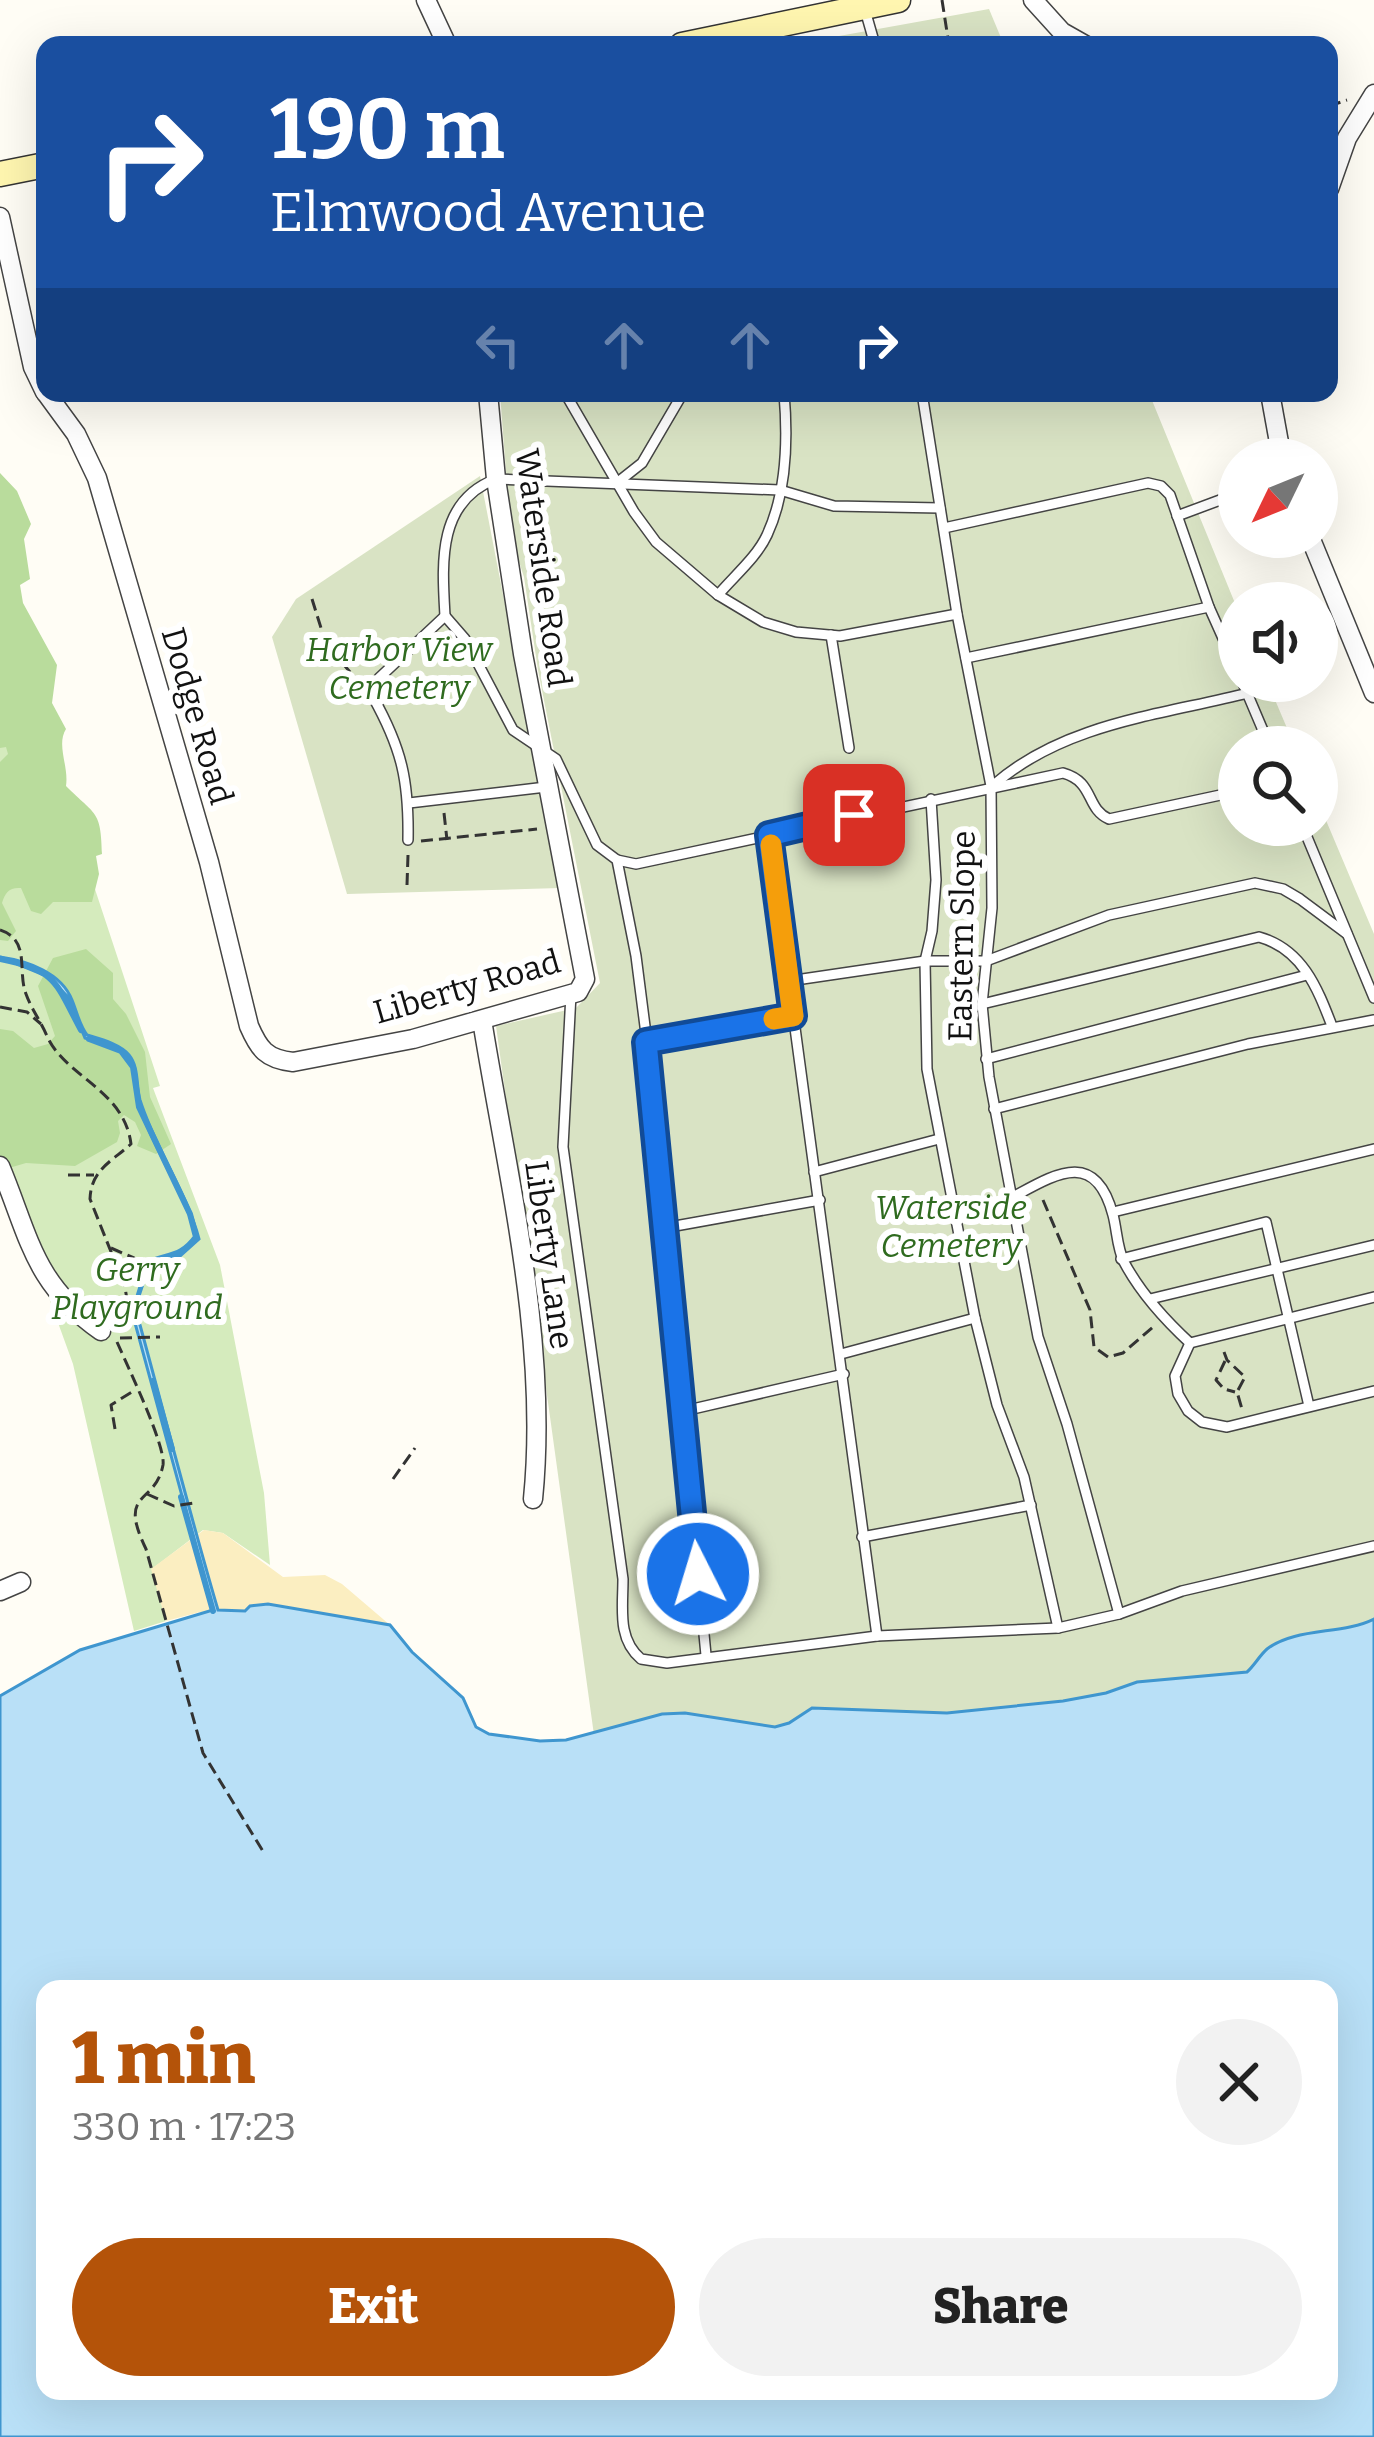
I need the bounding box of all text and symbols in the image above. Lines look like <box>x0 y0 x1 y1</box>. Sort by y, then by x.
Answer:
text: 190 m <box>270 79 505 180</box>
icon: right <box>72 84 228 240</box>
text: Elmwood Avenue <box>270 181 706 245</box>
icon: left <box>465 312 531 378</box>
icon: ahead <box>591 312 657 378</box>
icon: ahead <box>717 312 783 378</box>
icon: right <box>843 312 909 378</box>
north arrow <box>1218 438 1338 558</box>
map controls <box>1218 438 1338 846</box>
street label: Waterside Road <box>506 446 580 690</box>
button: sound <box>1218 582 1338 702</box>
street label: Dodge Road <box>153 623 241 809</box>
park label: Harbor View Cemetery <box>306 630 493 708</box>
button: search <box>1218 726 1338 846</box>
pin <box>803 764 905 866</box>
icon: arrive <box>821 782 887 848</box>
street label: Eastern Slope <box>940 830 984 1042</box>
street label: Liberty Road <box>369 941 565 1033</box>
street label: Liberty Lane <box>516 1158 582 1352</box>
park label: Waterside Cemetery <box>875 1188 1027 1266</box>
park label: Gerry Playground <box>51 1250 223 1328</box>
position arrow <box>635 1511 761 1637</box>
text: 1 min <box>72 2016 255 2102</box>
button: close <box>1176 2019 1302 2145</box>
text: 330 m · 17:23 <box>72 2104 296 2150</box>
button: Exit <box>72 2238 675 2376</box>
button: Share <box>699 2238 1302 2376</box>

